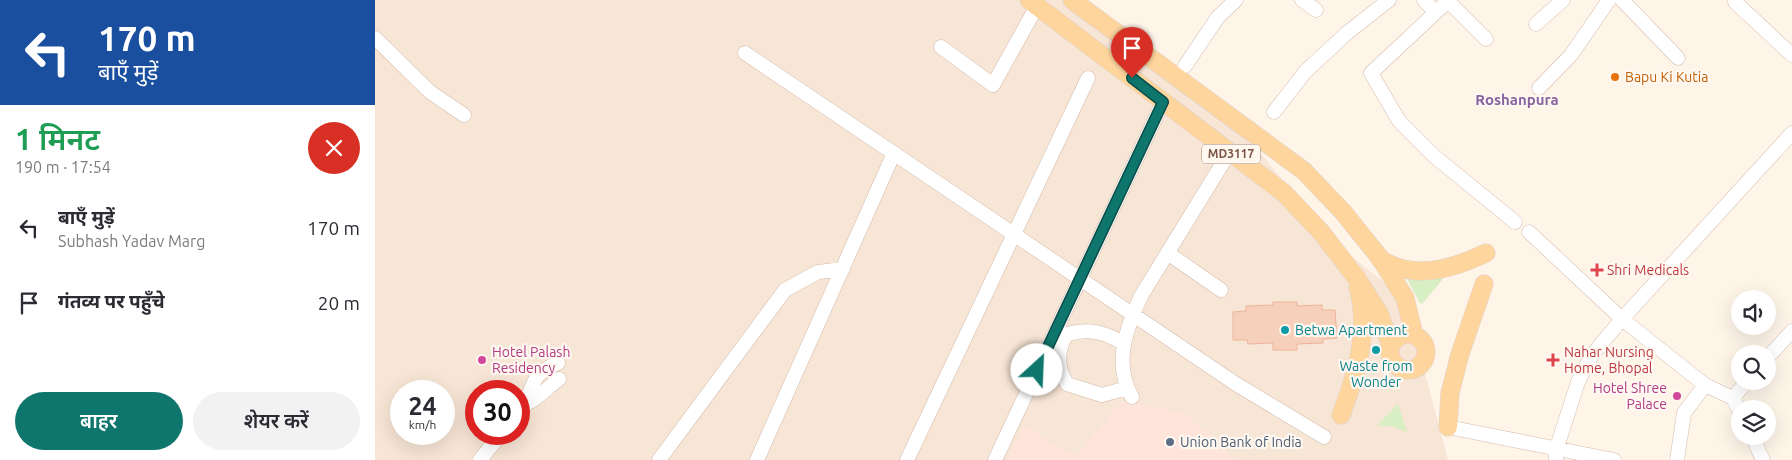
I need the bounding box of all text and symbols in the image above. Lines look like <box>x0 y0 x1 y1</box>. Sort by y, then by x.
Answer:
text: 170 m <box>98 18 196 58</box>
icon: left <box>15 20 80 85</box>
pin <box>1111 27 1153 78</box>
icon: arrive <box>1118 34 1146 62</box>
text: बाएँ मुड़ें <box>98 59 158 84</box>
place label: Bapu Ki Kutia <box>1625 69 1708 85</box>
marker: Bapu Ki Kutia <box>1609 71 1621 83</box>
district label: Roshanpura <box>1475 91 1559 108</box>
text: 1 मिनट <box>15 122 100 156</box>
button: close <box>308 122 360 174</box>
road number: MD3117 <box>1202 144 1260 164</box>
text: 190 m · 17:54 <box>15 158 111 176</box>
text: बाएँ मुड़ें <box>58 206 115 228</box>
icon: left <box>15 214 43 242</box>
text: 170 m <box>307 217 360 239</box>
text: Subhash Yadav Marg <box>58 232 205 250</box>
place label: Shri Medicals <box>1607 262 1689 278</box>
marker: Shri Medicals <box>1591 264 1603 276</box>
icon: arrive <box>15 289 43 317</box>
text: गंतव्य पर पहुँचे <box>58 290 165 312</box>
map controls <box>1731 290 1776 445</box>
button: sound <box>1731 290 1776 335</box>
text: 20 m <box>318 292 360 314</box>
place label: Betwa Apartment <box>1295 322 1407 338</box>
marker: Betwa Apartment <box>1279 324 1291 336</box>
position arrow <box>1010 343 1062 395</box>
place label: Hotel Palash Residency <box>492 344 570 376</box>
marker: Waste from Wonder <box>1370 344 1382 356</box>
place label: Nahar Nursing Home, Bhopal <box>1564 344 1654 376</box>
button: search <box>1731 345 1776 390</box>
marker: Nahar Nursing Home, Bhopal <box>1546 353 1560 367</box>
marker: Hotel Palash Residency <box>476 354 488 366</box>
place label: Waste from Wonder <box>1339 358 1413 390</box>
speed limit sign: 30 <box>465 380 530 445</box>
place label: Hotel Shree Palace <box>1593 380 1667 412</box>
marker: Hotel Shree Palace <box>1671 390 1683 402</box>
button: बाहर <box>15 392 183 450</box>
button: शेयर करें <box>193 392 360 450</box>
text: 24 <box>408 392 437 420</box>
button: layers <box>1731 400 1776 445</box>
text: km/h <box>409 418 436 431</box>
place label: Union Bank of India <box>1180 434 1302 450</box>
marker: Union Bank of India <box>1164 436 1176 448</box>

